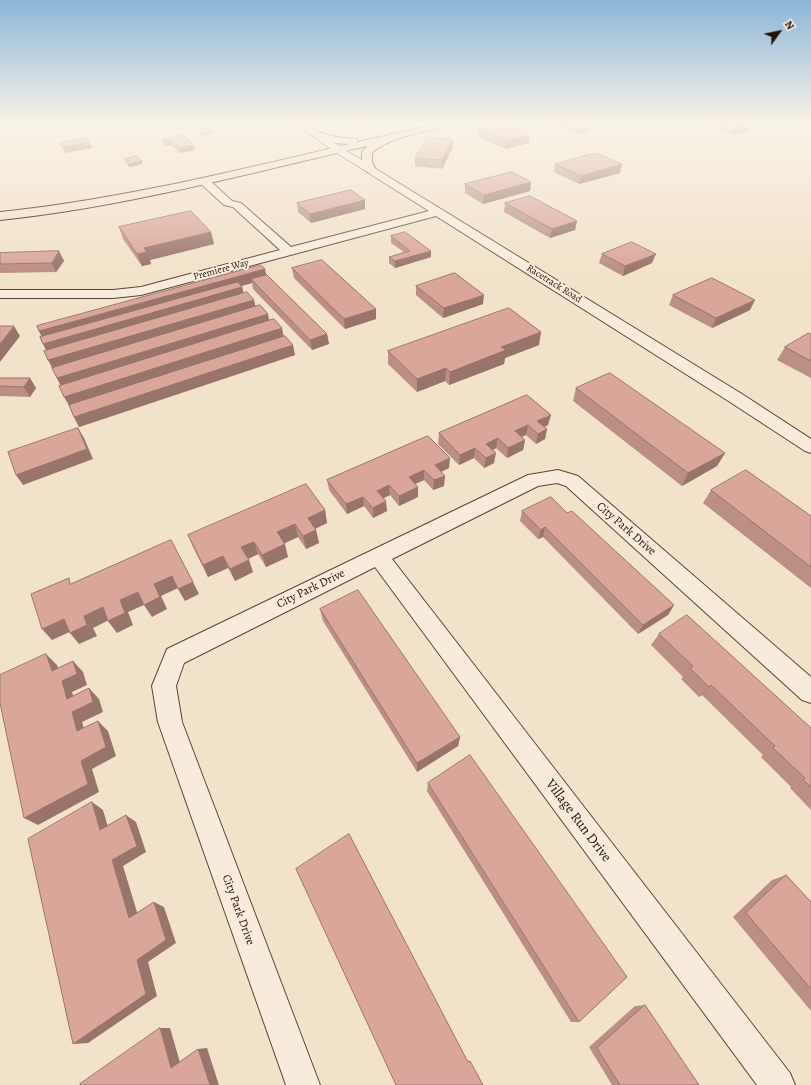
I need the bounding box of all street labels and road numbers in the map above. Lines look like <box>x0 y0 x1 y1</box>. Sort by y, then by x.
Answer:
street label: Premiere Way <box>192 257 250 283</box>
street label: Racetrack Road <box>524 262 584 306</box>
street label: City Park Drive <box>593 499 659 559</box>
street label: City Park Drive <box>275 566 347 612</box>
street label: Village Run Drive <box>542 776 614 866</box>
street label: City Park Drive <box>219 873 257 947</box>

